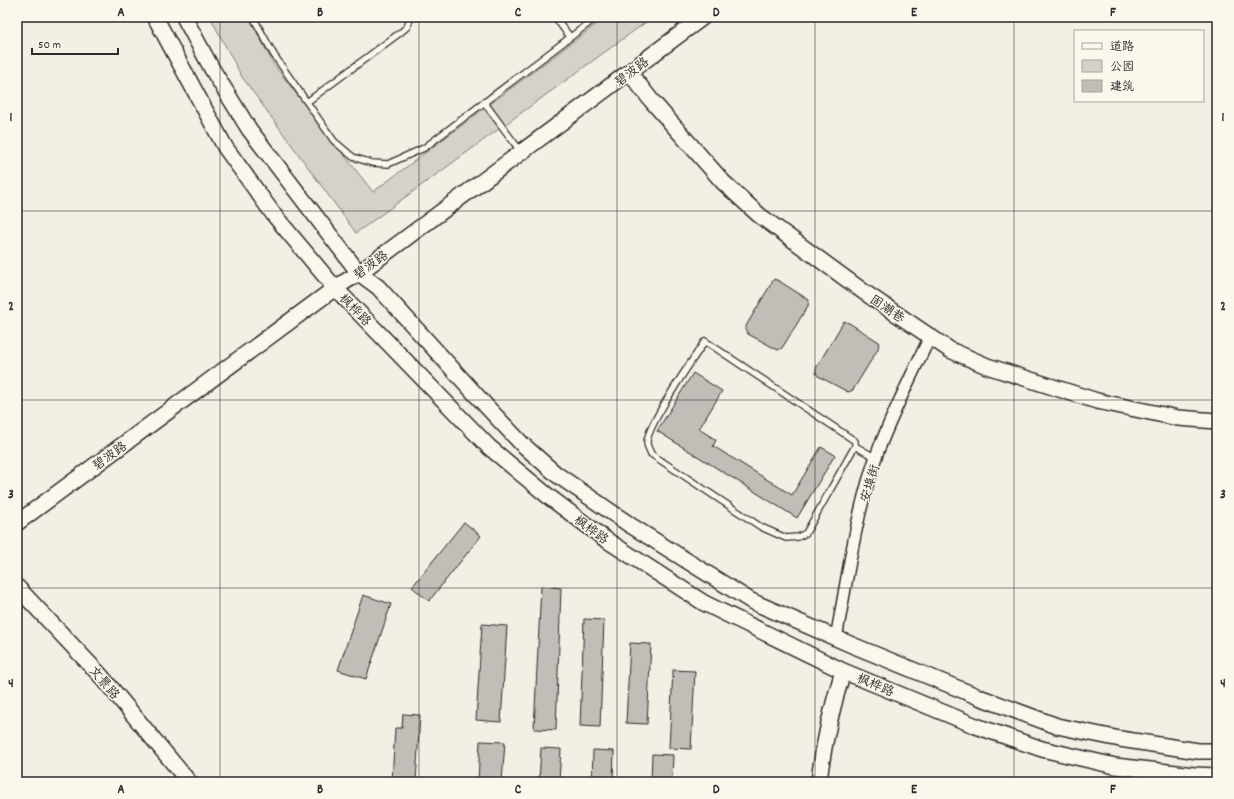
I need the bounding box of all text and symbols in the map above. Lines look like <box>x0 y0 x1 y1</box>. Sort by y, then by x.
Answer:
text: A <box>117 4 125 23</box>
text: B <box>317 4 323 23</box>
text: C <box>515 4 522 23</box>
text: D <box>713 4 720 23</box>
text: E <box>911 4 918 23</box>
text: F <box>1110 4 1116 23</box>
scale bar <box>32 30 118 56</box>
legend <box>1074 30 1204 102</box>
text: 50 m <box>38 37 61 54</box>
text: 道路 <box>1110 39 1134 56</box>
street label: 碧波路 <box>611 54 654 92</box>
text: 公园 <box>1110 59 1134 76</box>
text: 建筑 <box>1110 79 1134 96</box>
text: 1 <box>10 109 13 128</box>
text: 1 <box>1222 109 1225 128</box>
street label: 碧波路 <box>350 247 393 285</box>
street label: 枫桦路 <box>334 290 375 331</box>
street label: 固潮巷 <box>865 291 908 329</box>
text: 2 <box>8 298 14 317</box>
text: 2 <box>1220 298 1226 317</box>
street label: 碧波路 <box>89 438 132 476</box>
street label: 安埠街 <box>857 462 886 505</box>
text: 3 <box>8 486 14 505</box>
text: 3 <box>1220 486 1226 505</box>
street label: 枫桦路 <box>569 512 612 550</box>
street label: 文景路 <box>83 663 123 705</box>
street label: 枫桦路 <box>853 670 897 703</box>
text: 4 <box>8 675 14 694</box>
text: 4 <box>1220 675 1226 694</box>
text: A <box>117 781 125 799</box>
text: B <box>317 781 323 799</box>
text: C <box>515 781 522 799</box>
text: D <box>713 781 720 799</box>
text: E <box>911 781 918 799</box>
text: F <box>1110 781 1116 799</box>

